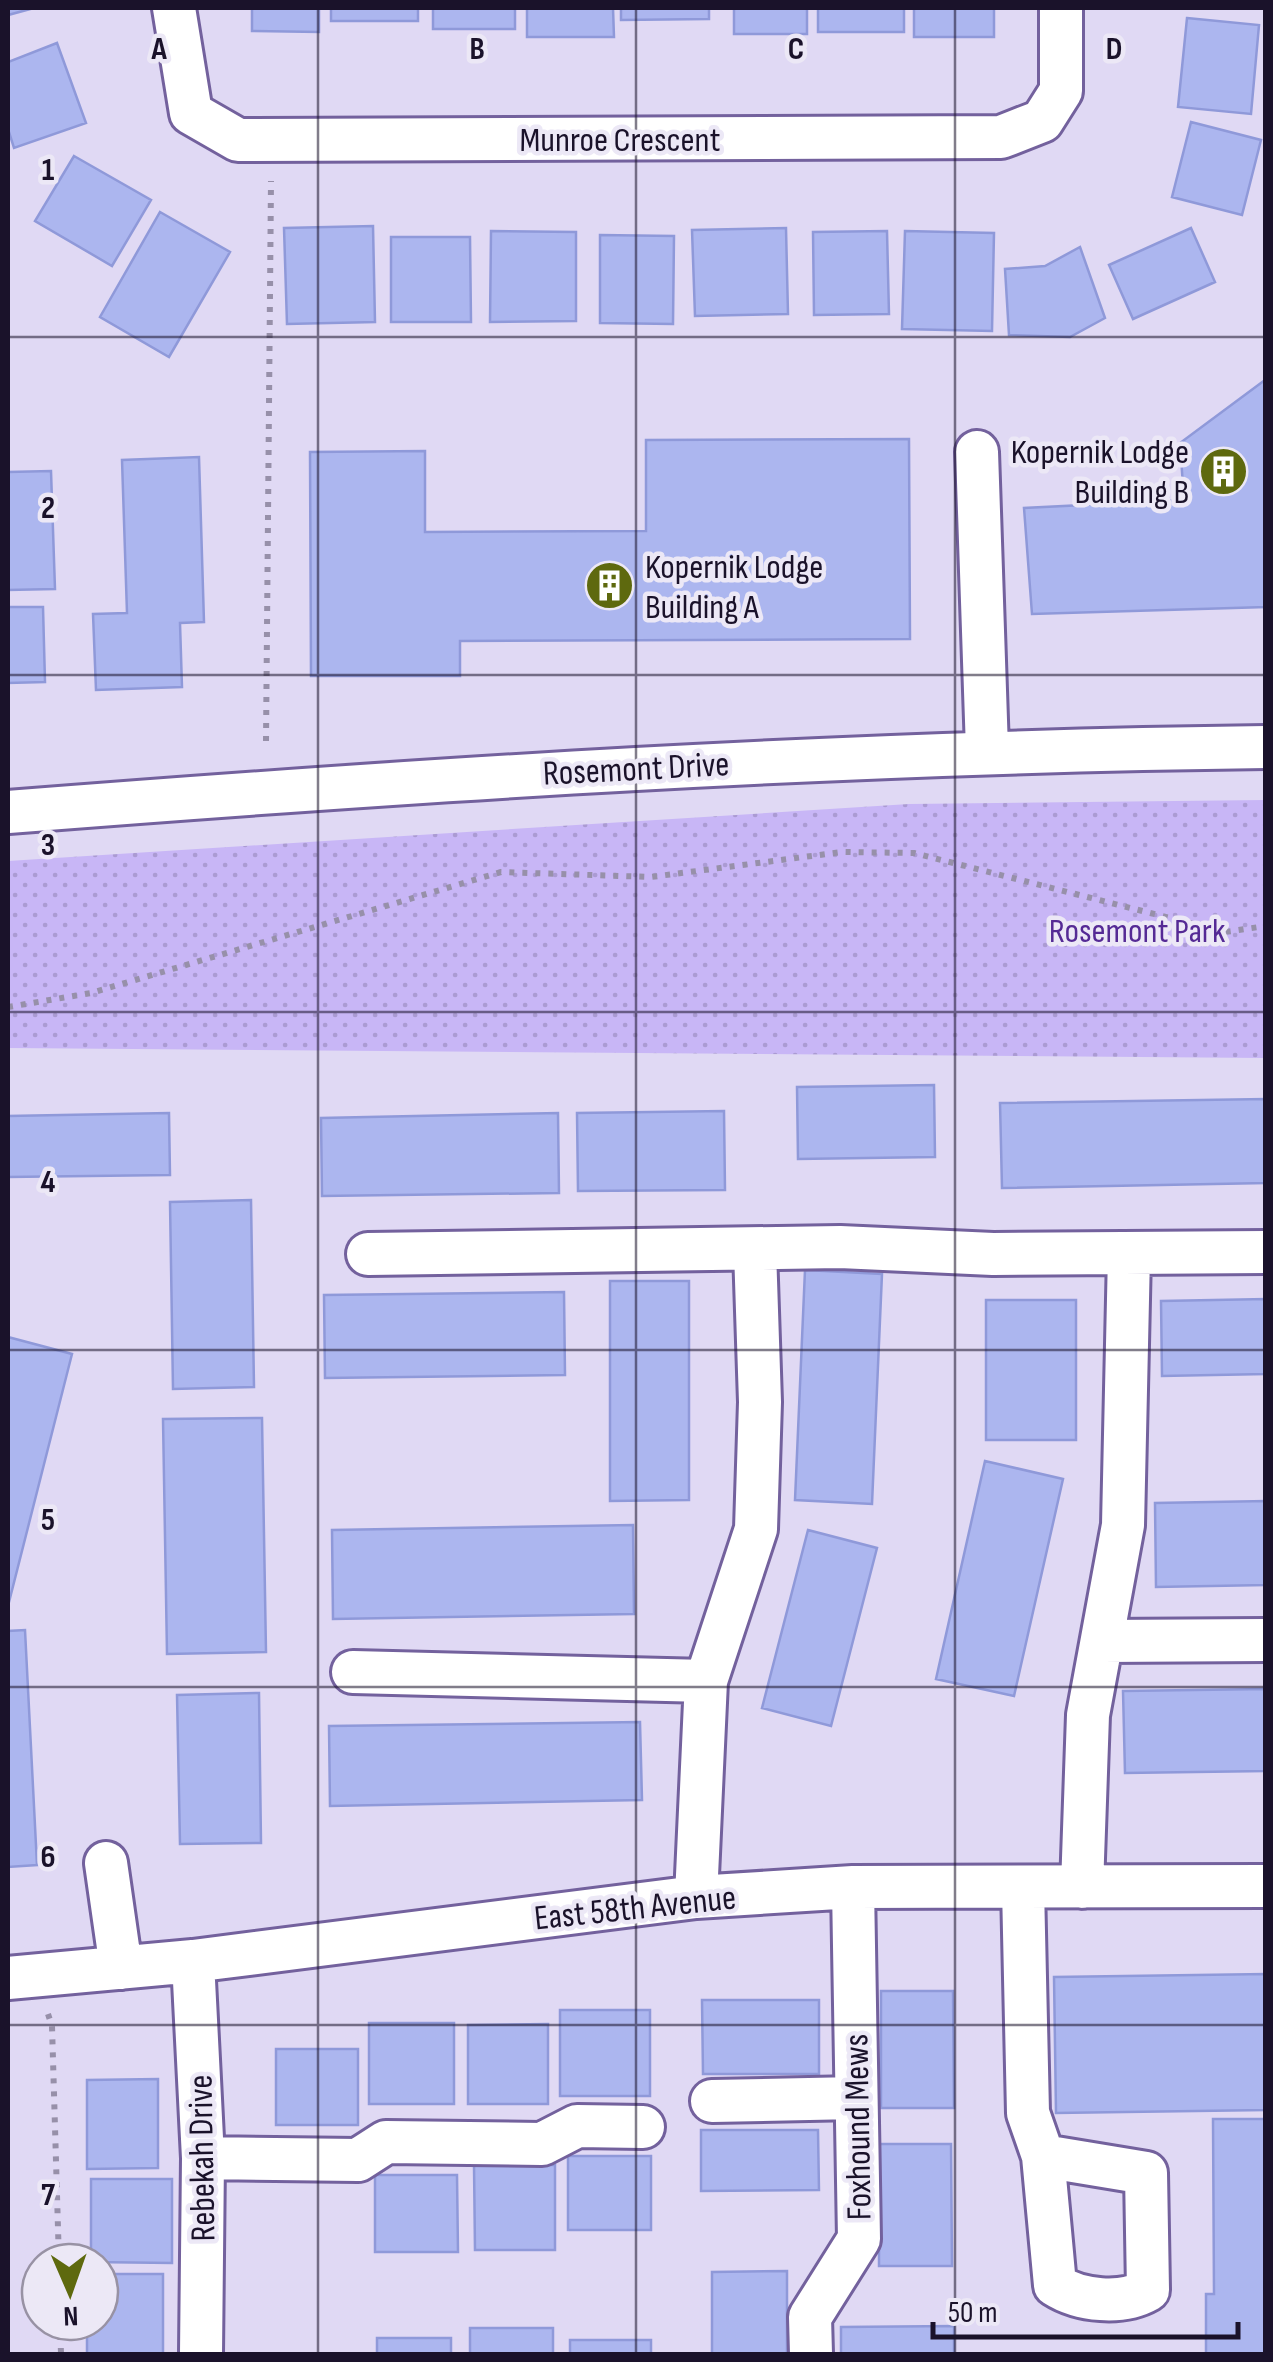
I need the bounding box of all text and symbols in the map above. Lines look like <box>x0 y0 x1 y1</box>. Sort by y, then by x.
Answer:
text: A <box>150 30 167 69</box>
text: B <box>469 30 485 69</box>
text: C <box>788 30 804 69</box>
text: D <box>1106 30 1122 69</box>
street label: Munroe Crescent <box>520 119 720 162</box>
text: 1 <box>42 151 55 190</box>
place label: Kopernik Lodge Building B <box>1011 431 1189 514</box>
building icon: Kopernik Lodge Building B <box>1198 445 1250 497</box>
text: 2 <box>41 489 55 528</box>
place label: Kopernik Lodge Building A <box>645 546 823 629</box>
building icon: Kopernik Lodge Building A <box>584 560 636 612</box>
street label: Rosemont Drive <box>542 743 730 796</box>
text: 3 <box>41 826 55 865</box>
park label: Rosemont Park <box>1049 910 1226 953</box>
text: 4 <box>41 1163 56 1202</box>
text: 5 <box>41 1501 55 1540</box>
text: 6 <box>40 1838 56 1877</box>
street label: East 58th Avenue <box>532 1877 738 1940</box>
street label: Foxhound Mews <box>835 2033 882 2221</box>
street label: Rebekah Drive <box>180 2074 225 2242</box>
text: 7 <box>41 2176 55 2215</box>
north arrow <box>20 2242 120 2342</box>
scale bar <box>933 2277 1238 2339</box>
text: 50 m <box>948 2295 997 2331</box>
text: N <box>63 2299 79 2332</box>

